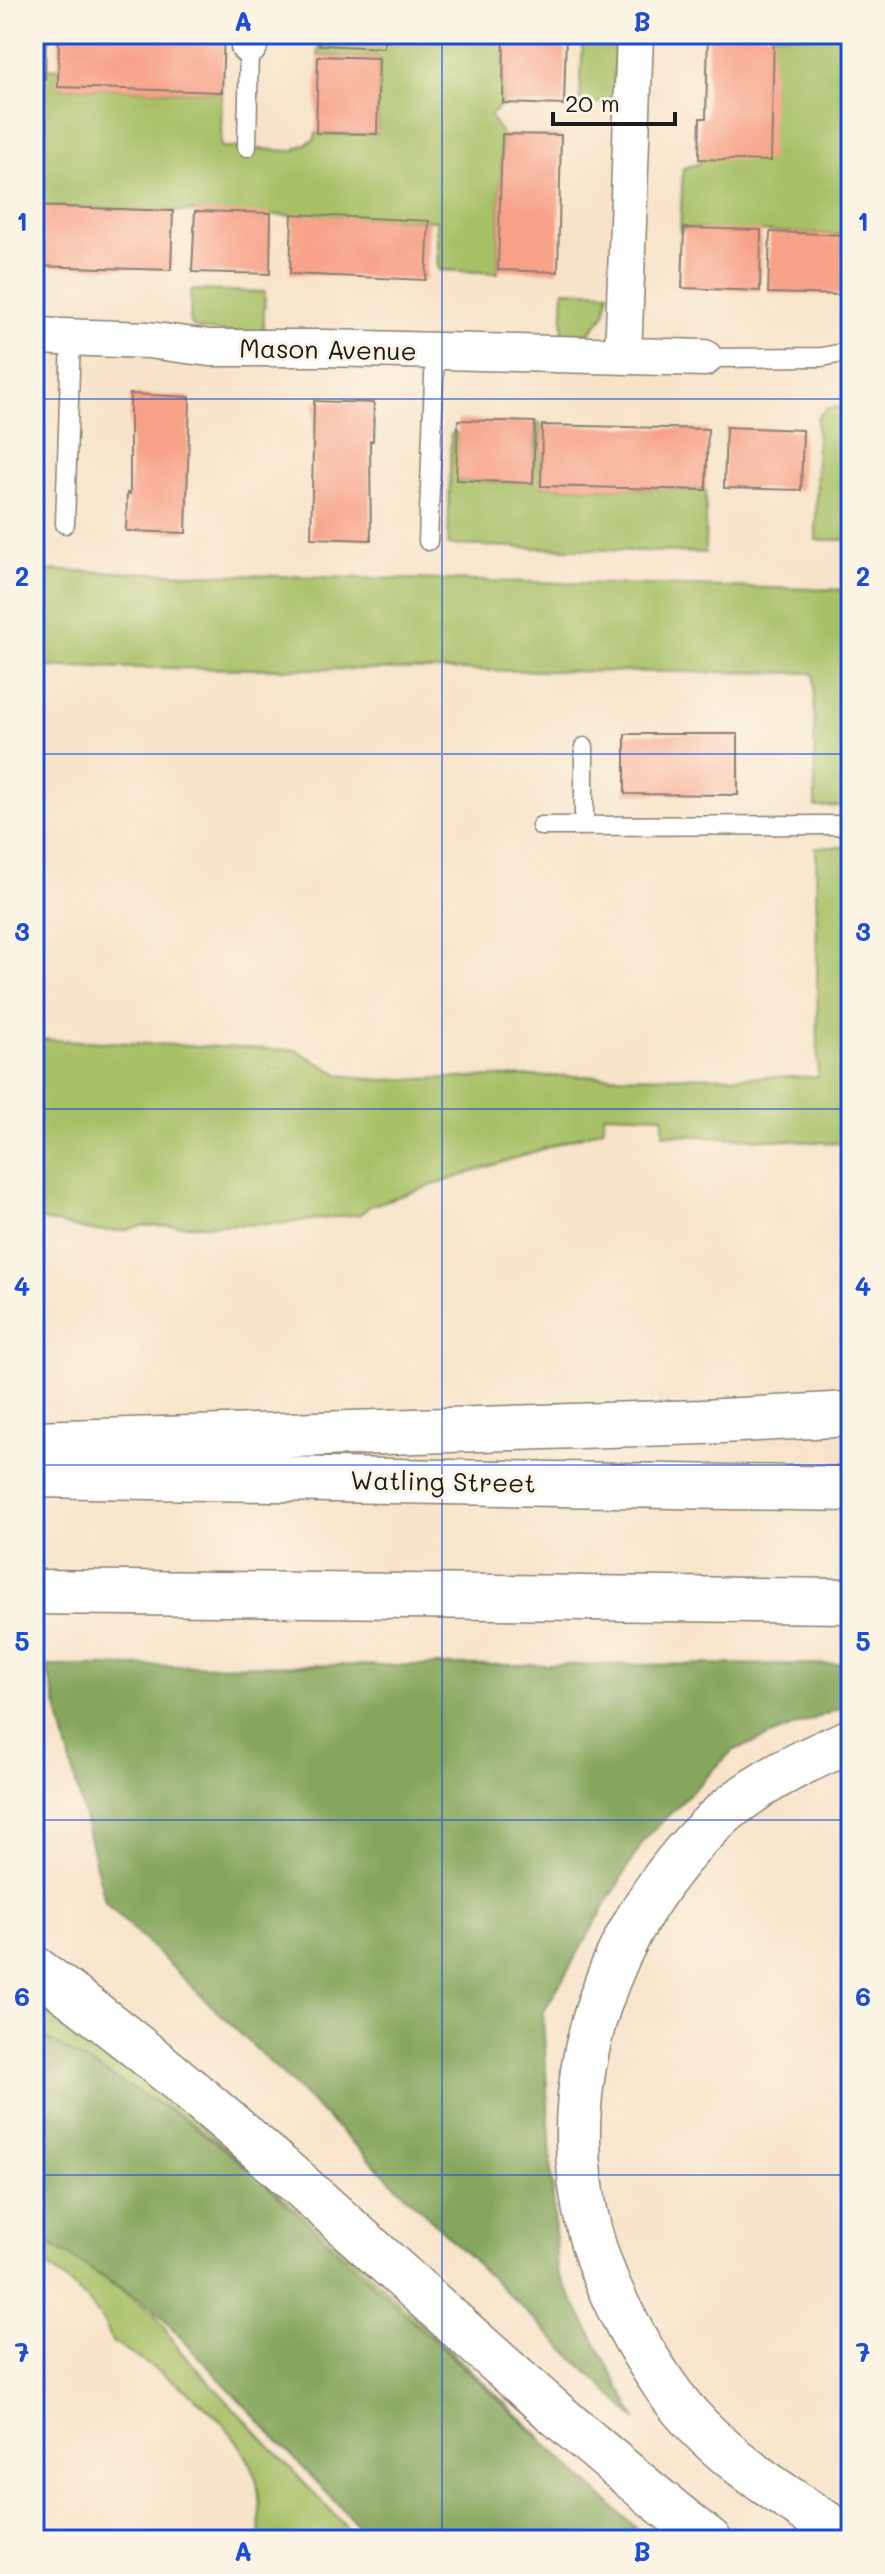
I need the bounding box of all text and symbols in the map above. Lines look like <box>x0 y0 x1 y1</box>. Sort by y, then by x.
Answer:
text: A <box>234 4 252 38</box>
text: B <box>633 4 651 38</box>
scale bar <box>553 76 675 126</box>
text: 20 m <box>565 87 620 118</box>
text: 1 <box>16 204 28 238</box>
text: 1 <box>857 204 869 238</box>
street label: Mason Avenue <box>239 330 417 368</box>
text: 2 <box>15 559 29 593</box>
text: 2 <box>856 559 870 593</box>
text: 3 <box>14 914 30 948</box>
text: 3 <box>855 914 871 948</box>
text: 4 <box>14 1269 30 1303</box>
text: 4 <box>855 1269 871 1303</box>
street label: Watling Street <box>350 1462 536 1500</box>
text: 5 <box>14 1624 30 1658</box>
text: 5 <box>855 1624 871 1658</box>
text: 6 <box>14 1979 30 2013</box>
text: 6 <box>855 1979 871 2013</box>
text: 7 <box>15 2335 29 2369</box>
text: 7 <box>856 2335 870 2369</box>
text: A <box>234 2534 252 2568</box>
text: B <box>633 2534 651 2568</box>

